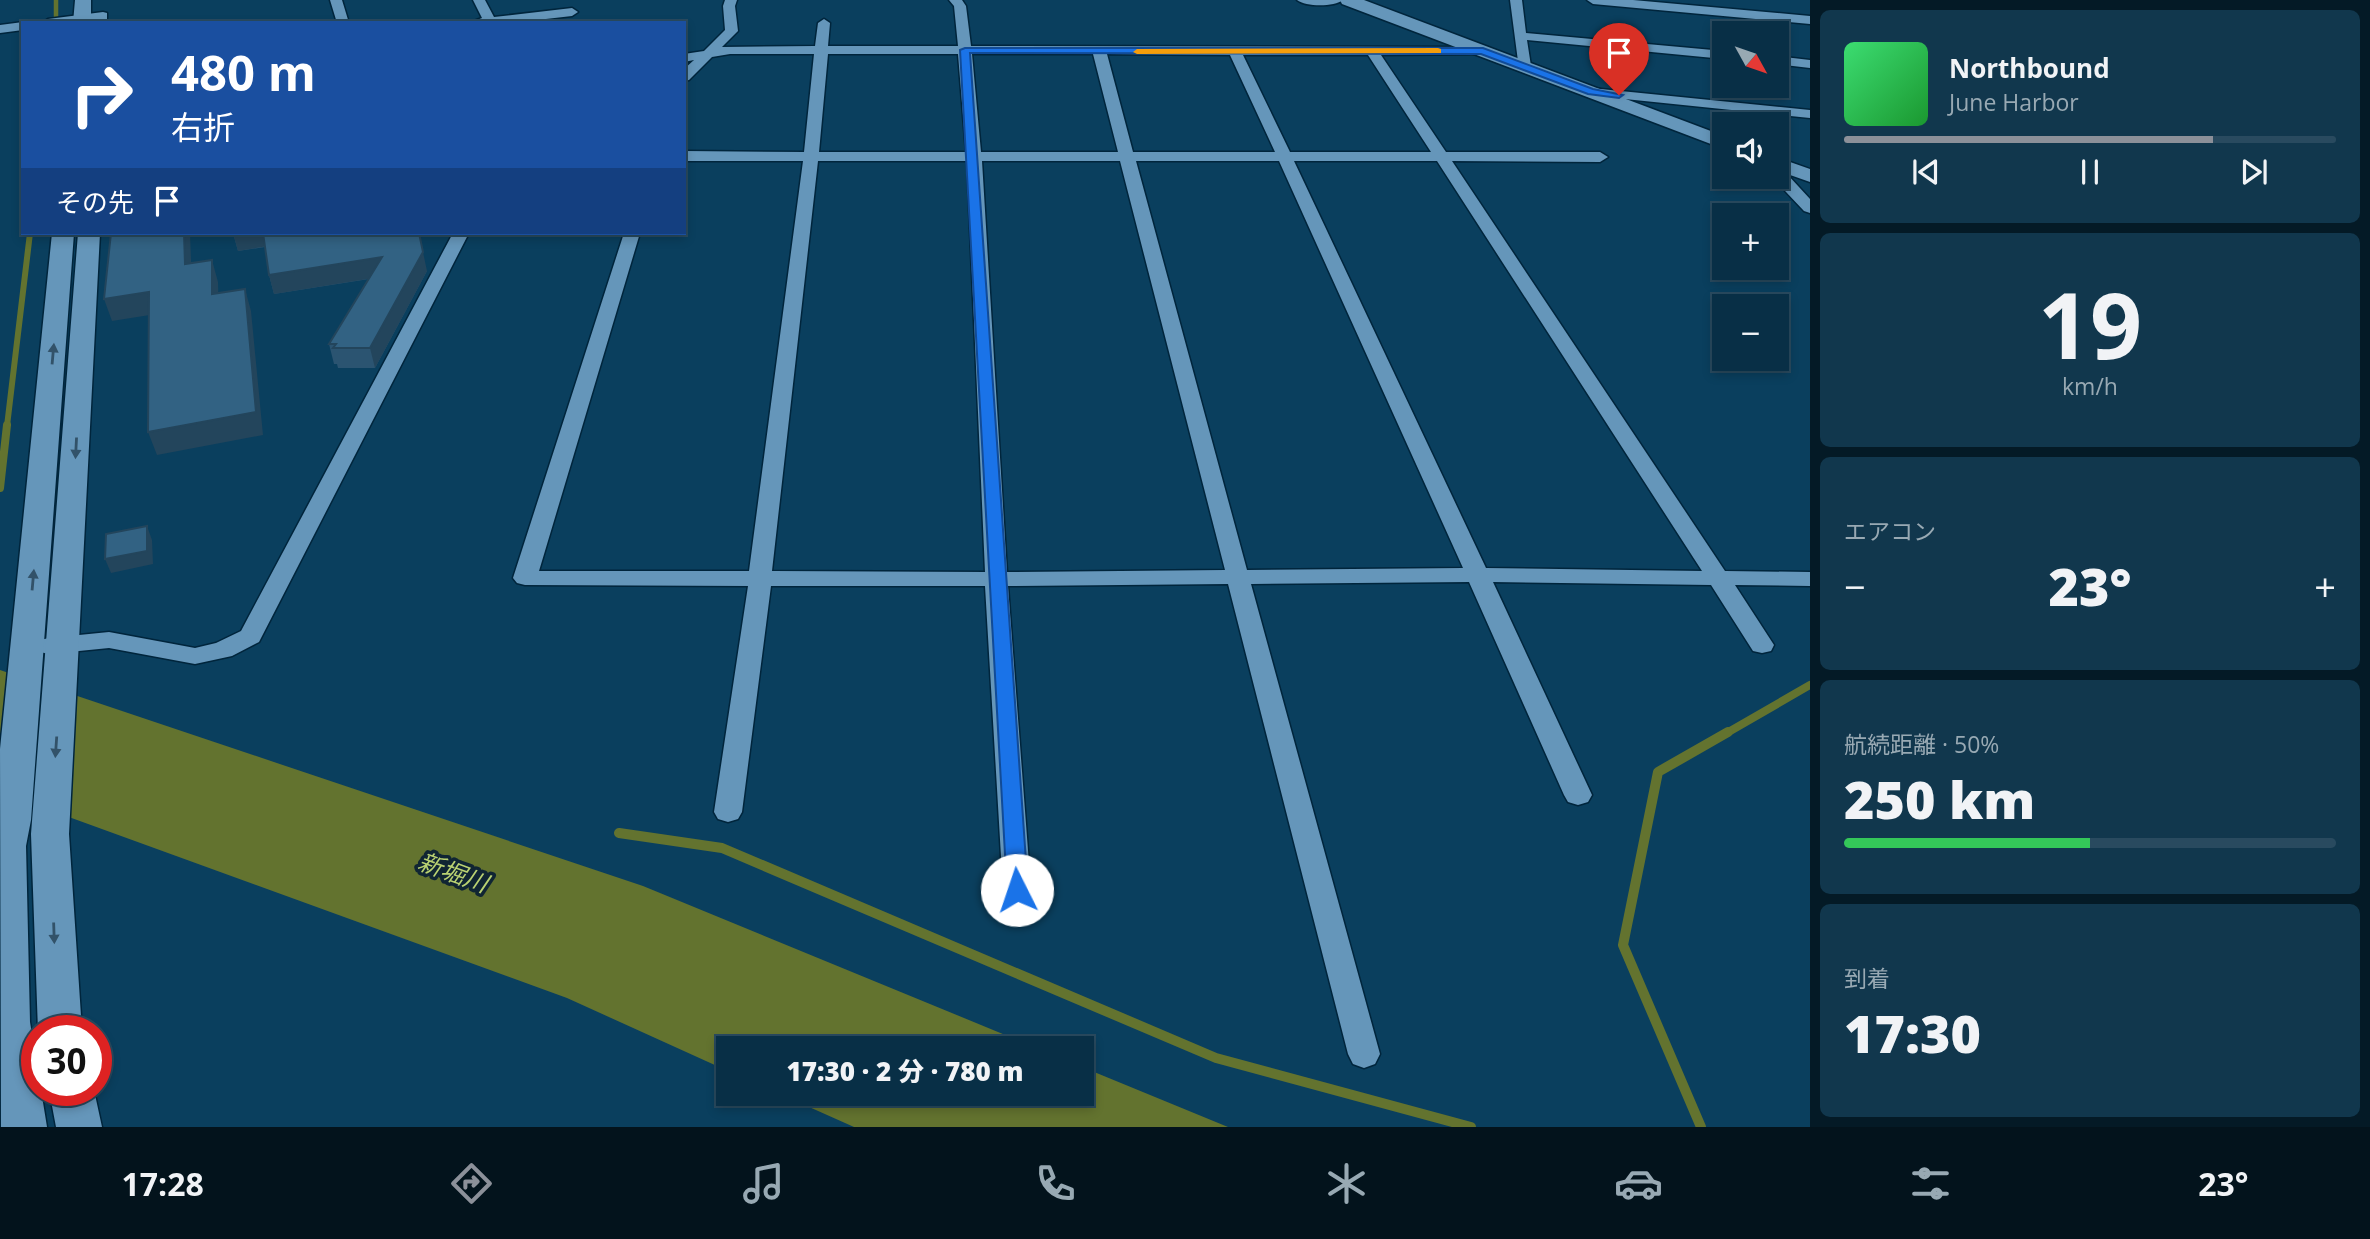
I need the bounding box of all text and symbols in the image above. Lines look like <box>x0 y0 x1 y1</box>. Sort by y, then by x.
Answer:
north arrow <box>1712 21 1788 98</box>
map controls <box>1712 21 1789 371</box>
pin <box>1589 23 1649 95</box>
icon: arrive <box>1600 34 1638 72</box>
text: 480 m <box>171 39 316 105</box>
icon: right <box>56 49 147 140</box>
text: Northbound <box>1949 50 2110 86</box>
text: June Harbor <box>1949 86 2079 118</box>
text: 右折 <box>171 105 235 148</box>
button: sound <box>1712 112 1789 189</box>
icon: previous <box>1907 153 1945 191</box>
icon: pause <box>2071 153 2109 191</box>
icon: next <box>2235 153 2273 191</box>
icon: arrive <box>148 182 186 220</box>
text: その先 <box>56 184 134 220</box>
button: + <box>1712 203 1789 280</box>
text: 19 <box>2038 262 2142 386</box>
button: − <box>1712 294 1789 371</box>
one-way arrow <box>48 342 59 364</box>
text: km/h <box>2062 370 2118 402</box>
one-way arrow <box>70 437 81 459</box>
text: エアコン <box>1844 515 1936 547</box>
text: 23° <box>2049 550 2131 621</box>
text: − <box>1844 560 1866 612</box>
text: + <box>2314 560 2336 612</box>
one-way arrow <box>27 569 38 591</box>
text: 航続距離 · 50% <box>1844 728 1999 760</box>
one-way arrow <box>50 736 61 758</box>
text: 250 km <box>1844 763 2035 834</box>
water label: 新堀川 <box>414 844 496 900</box>
position arrow <box>980 853 1054 927</box>
one-way arrow <box>49 922 60 944</box>
text: 到着 <box>1844 962 1890 994</box>
text: 17:30 <box>1844 997 1981 1068</box>
speed limit sign: 30 <box>21 1015 112 1106</box>
text: 17:30 · 2 分 · 780 m <box>787 1053 1023 1089</box>
icon: directions <box>447 1159 496 1208</box>
icon: music <box>739 1159 788 1208</box>
icon: phone <box>1031 1159 1080 1208</box>
icon: climate <box>1322 1159 1371 1208</box>
icon: car <box>1614 1159 1663 1208</box>
icon: filters <box>1906 1159 1955 1208</box>
text: 17:28 <box>121 1162 204 1205</box>
text: 23° <box>2198 1162 2249 1205</box>

